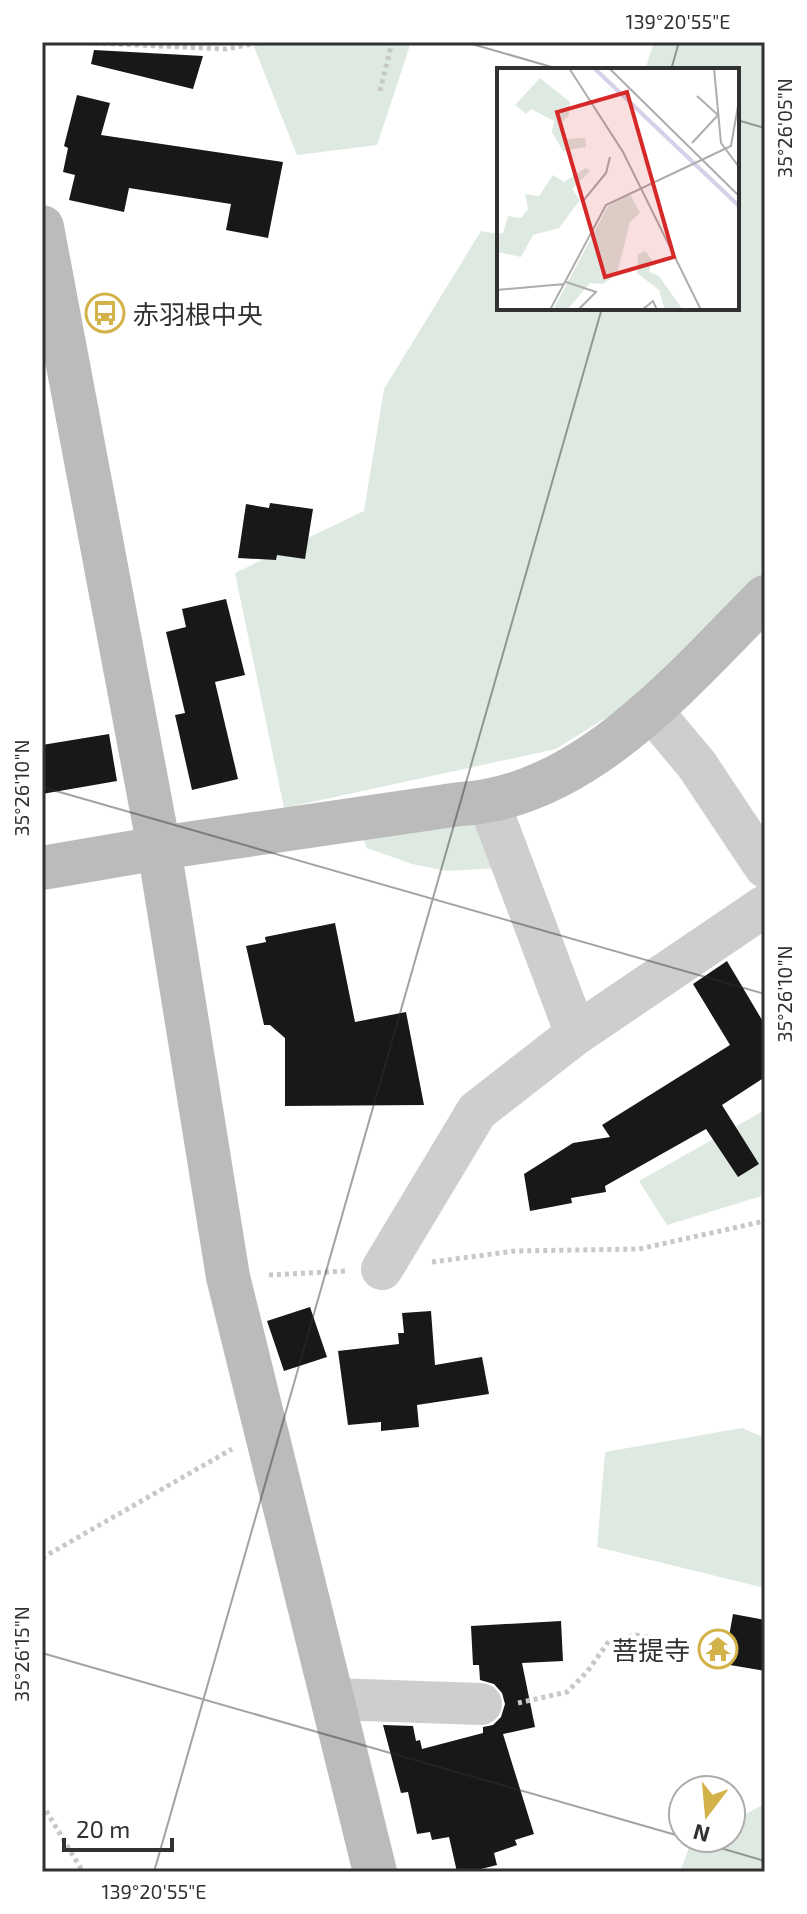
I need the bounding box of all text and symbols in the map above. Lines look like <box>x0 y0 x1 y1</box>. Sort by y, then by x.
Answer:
text: 139°20'55"E <box>626 9 730 33</box>
inset map <box>497 68 739 310</box>
text: 35°26'05"N <box>772 78 796 178</box>
bus stop icon: 赤羽根中央 <box>84 292 126 334</box>
place label: 赤羽根中央 <box>133 298 263 329</box>
text: 35°26'10"N <box>9 739 33 837</box>
text: 35°26'10"N <box>772 945 796 1043</box>
text: 35°26'15"N <box>9 1606 33 1702</box>
temple icon: 菩提寺 <box>697 1628 739 1670</box>
place label: 菩提寺 <box>612 1634 690 1665</box>
north arrow <box>667 1774 747 1854</box>
scale bar <box>64 1802 172 1852</box>
text: 20 m <box>76 1814 130 1843</box>
text: N <box>690 1820 712 1849</box>
text: 139°20'55"E <box>102 1879 206 1903</box>

